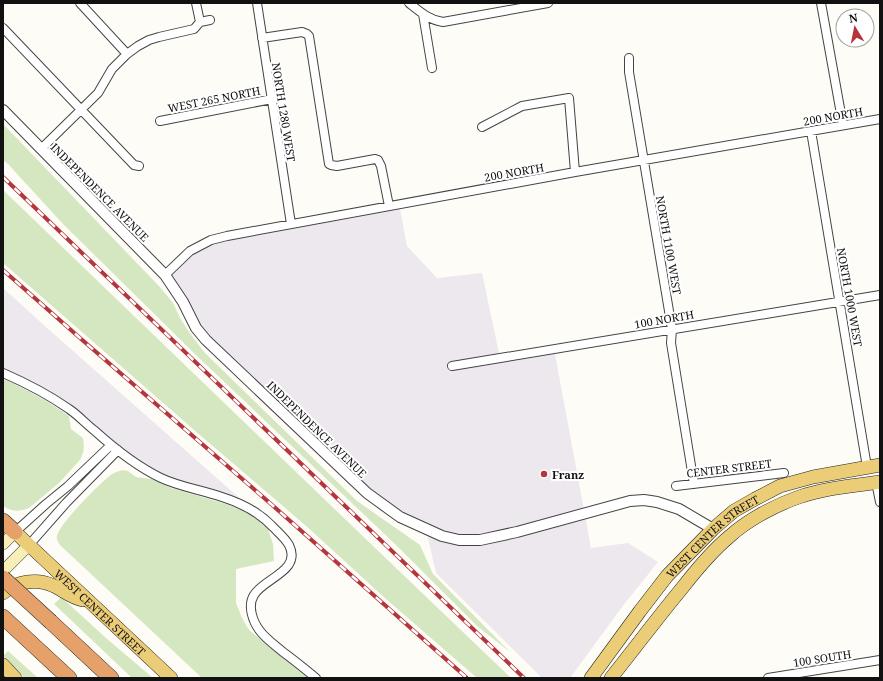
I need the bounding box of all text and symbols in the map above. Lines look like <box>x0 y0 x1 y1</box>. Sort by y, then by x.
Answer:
north arrow <box>835 8 875 48</box>
text: N <box>848 9 859 26</box>
street label: NORTH 1280 WEST <box>269 61 299 163</box>
street label: WEST 265 NORTH <box>166 83 262 115</box>
street label: 200 NORTH <box>802 103 864 129</box>
street label: INDEPENDENCE AVENUE <box>48 140 152 244</box>
street label: 200 NORTH <box>483 159 545 185</box>
street label: NORTH 1100 WEST <box>653 194 685 296</box>
street label: NORTH 1000 WEST <box>834 246 866 348</box>
street label: 100 NORTH <box>633 306 695 332</box>
street label: INDEPENDENCE AVENUE <box>264 377 370 481</box>
street label: CENTER STREET <box>685 455 773 481</box>
place label: Franz <box>552 467 584 482</box>
marker: Franz <box>539 469 549 479</box>
street label: WEST CENTER STREET <box>662 491 762 581</box>
street label: WEST CENTER STREET <box>52 566 149 658</box>
street label: 100 SOUTH <box>792 646 852 670</box>

